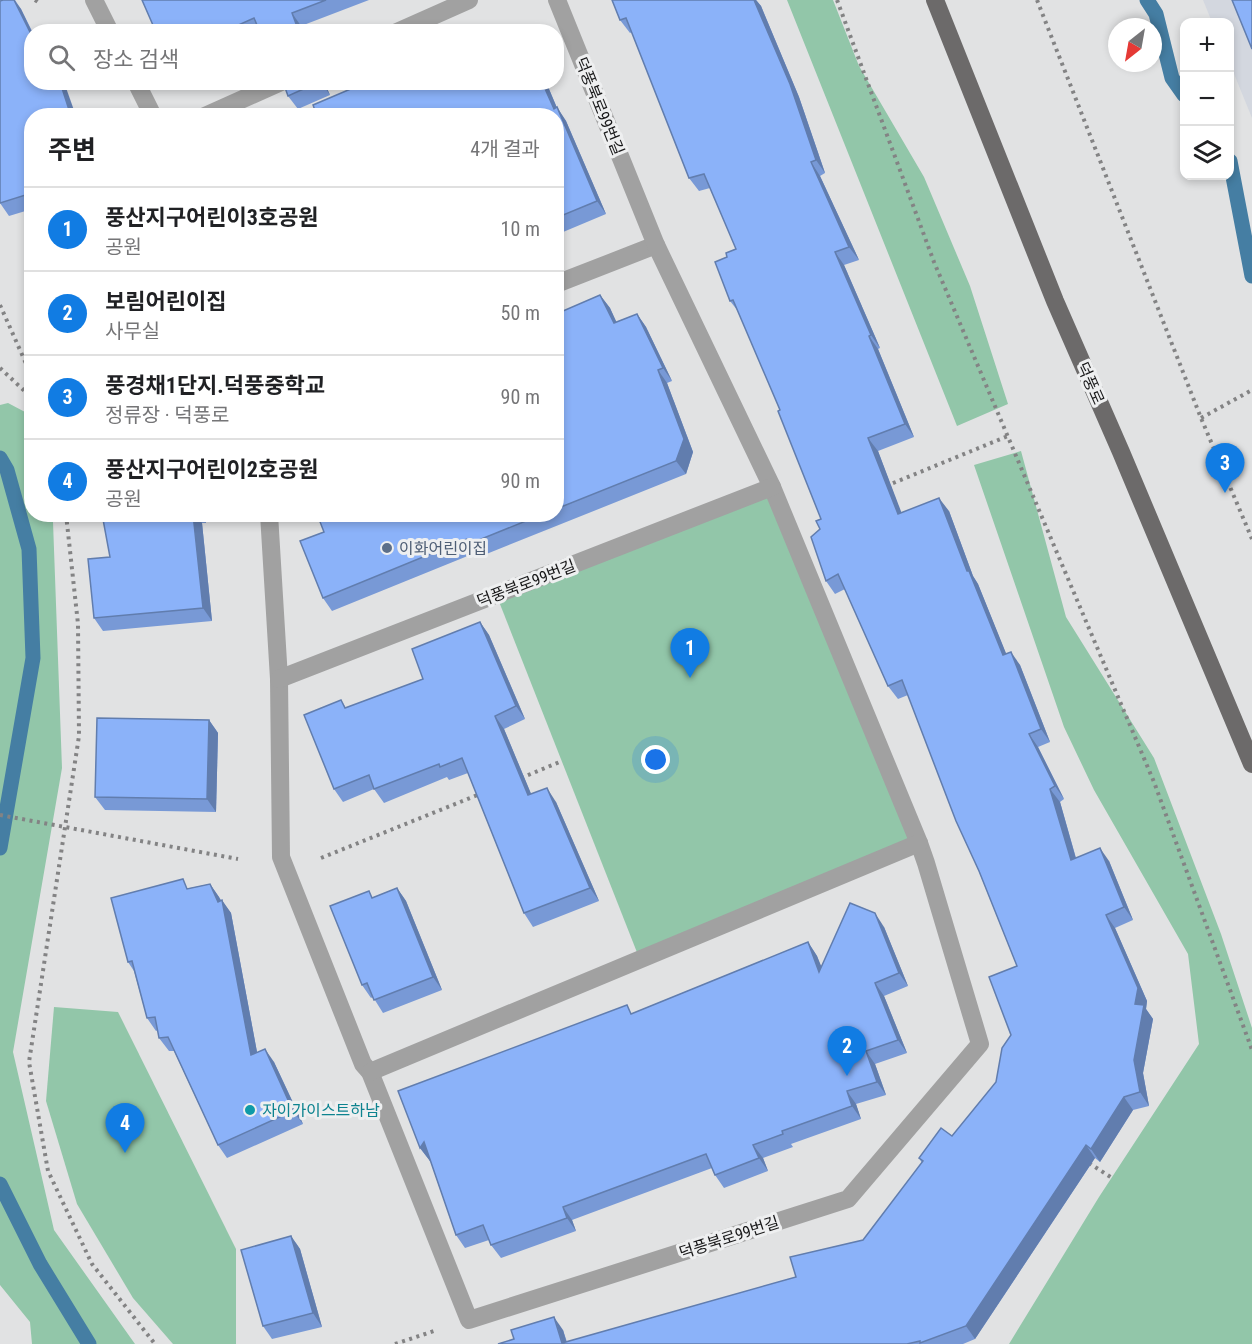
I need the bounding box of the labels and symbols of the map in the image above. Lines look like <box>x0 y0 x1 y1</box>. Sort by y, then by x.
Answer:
north arrow <box>1108 18 1162 72</box>
street label: 덕풍북로99번길 <box>571 54 628 158</box>
street label: 덕풍로 <box>1073 359 1108 407</box>
pin: 3 <box>1206 444 1244 493</box>
place label: 이화어린이집 <box>399 539 487 558</box>
marker: 이화어린이집 <box>380 541 394 555</box>
street label: 덕풍북로99번길 <box>474 556 578 611</box>
pin: 1 <box>670 628 710 678</box>
your location <box>641 745 670 774</box>
pin: 2 <box>828 1026 866 1076</box>
place label: 자이가이스트하남 <box>262 1101 380 1120</box>
marker: 자이가이스트하남 <box>243 1103 257 1117</box>
pin: 4 <box>106 1104 144 1153</box>
street label: 덕풍북로99번길 <box>677 1212 782 1263</box>

